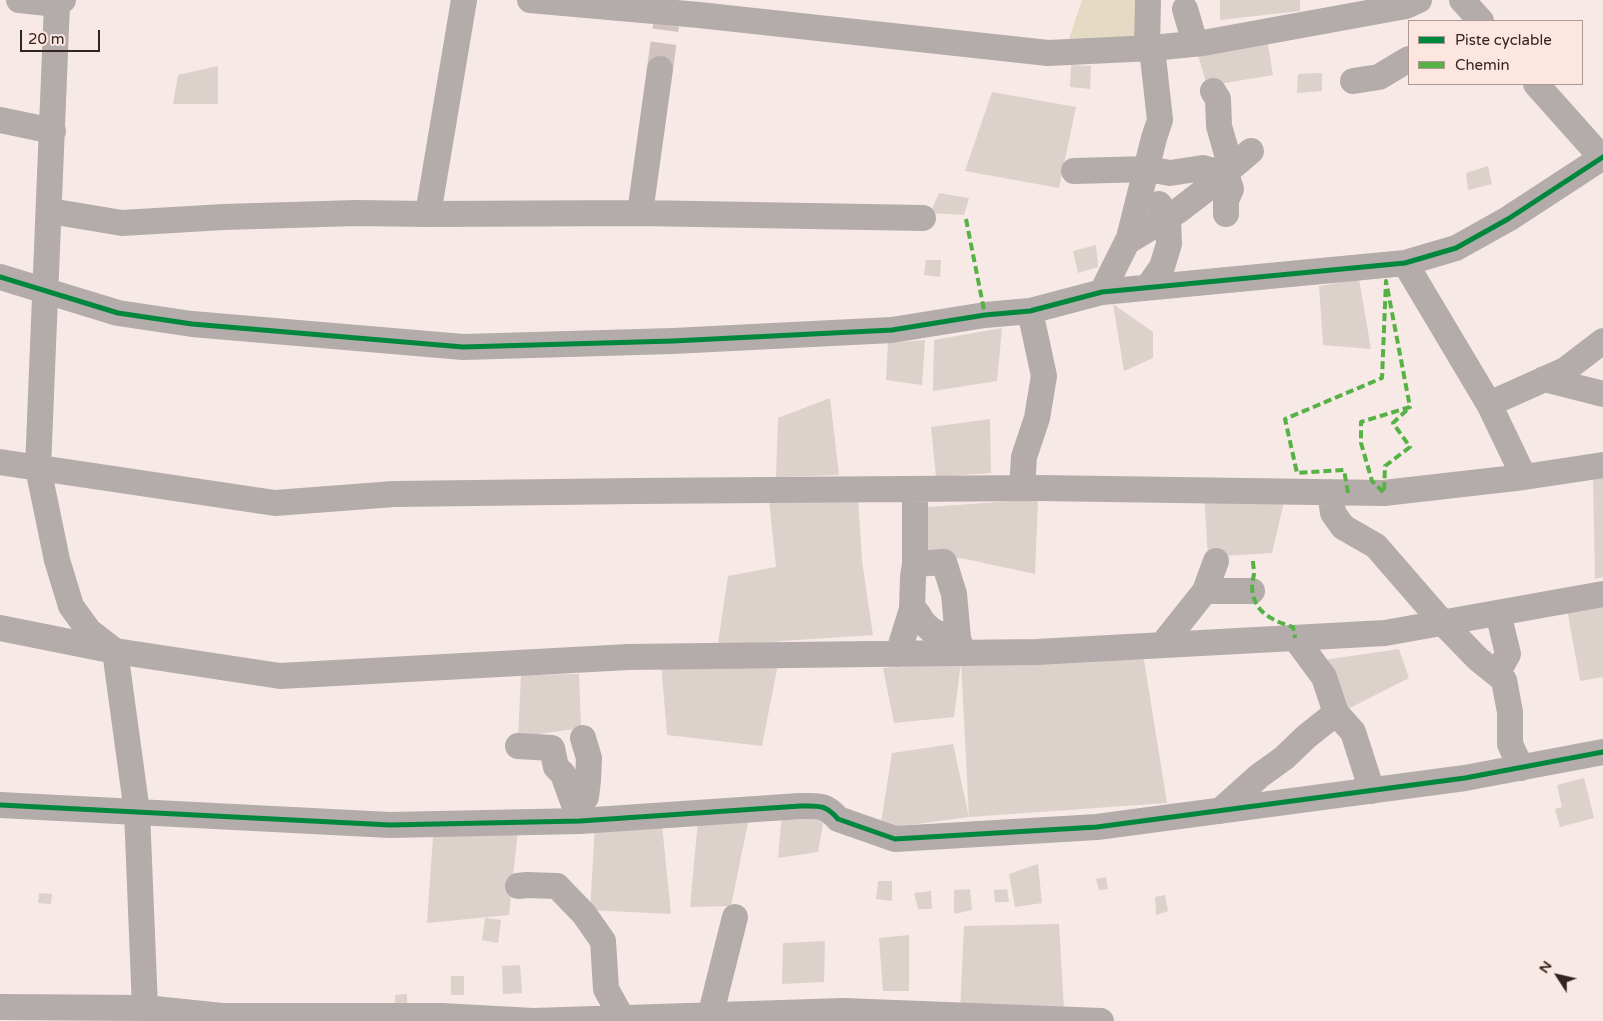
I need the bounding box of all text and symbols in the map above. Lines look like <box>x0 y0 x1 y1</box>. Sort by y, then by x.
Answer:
scale bar <box>22 20 102 52</box>
legend <box>1408 20 1583 85</box>
text: 20 m <box>28 30 65 48</box>
text: Piste cyclable <box>1455 31 1552 49</box>
text: Chemin <box>1455 56 1510 74</box>
north arrow <box>1533 951 1583 1001</box>
text: N <box>1535 958 1555 977</box>

